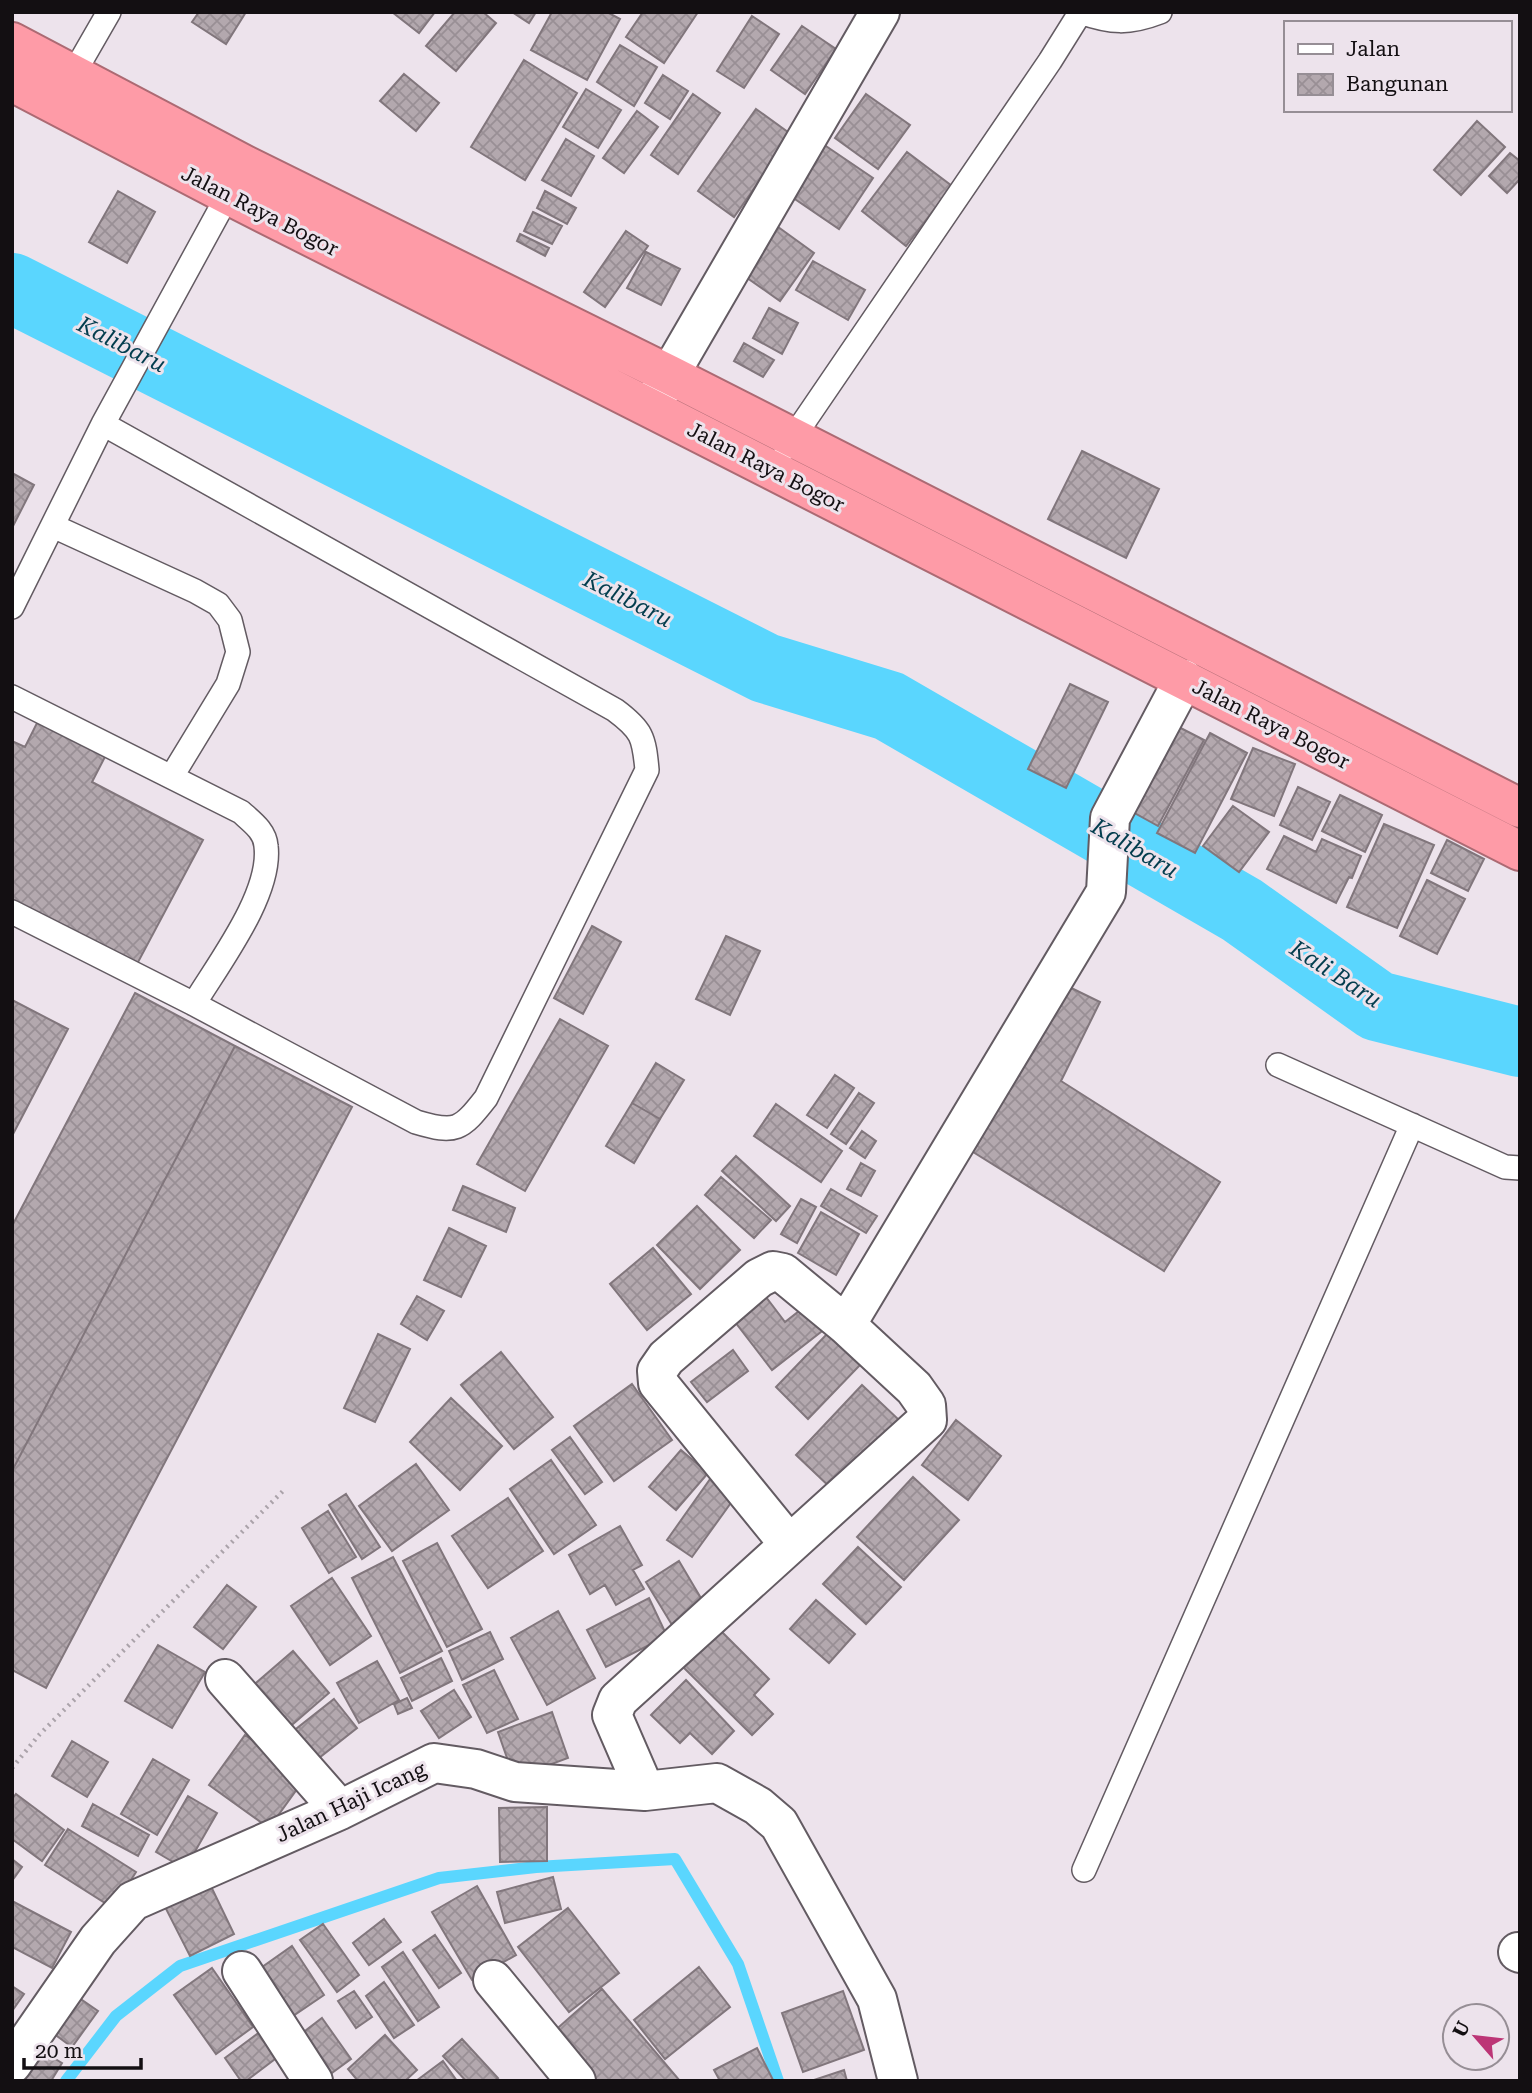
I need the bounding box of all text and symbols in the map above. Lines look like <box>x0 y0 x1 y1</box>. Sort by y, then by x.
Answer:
legend <box>1284 21 1511 112</box>
text: Jalan <box>1346 37 1401 61</box>
text: Bangunan <box>1346 72 1449 96</box>
street label: Jalan Raya Bogor <box>177 161 343 261</box>
water label: Kalibaru <box>72 310 170 378</box>
street label: Jalan Raya Bogor <box>683 417 849 517</box>
water label: Kalibaru <box>578 565 676 633</box>
street label: Jalan Raya Bogor <box>1188 674 1354 774</box>
water label: Kalibaru <box>1086 812 1183 884</box>
water label: Kali Baru <box>1284 934 1386 1014</box>
street label: Jalan Haji Icang <box>272 1757 430 1847</box>
north arrow <box>1441 2002 1511 2072</box>
text: U <box>1448 2017 1475 2041</box>
scale bar <box>24 2026 142 2070</box>
text: 20 m <box>35 2039 83 2063</box>

